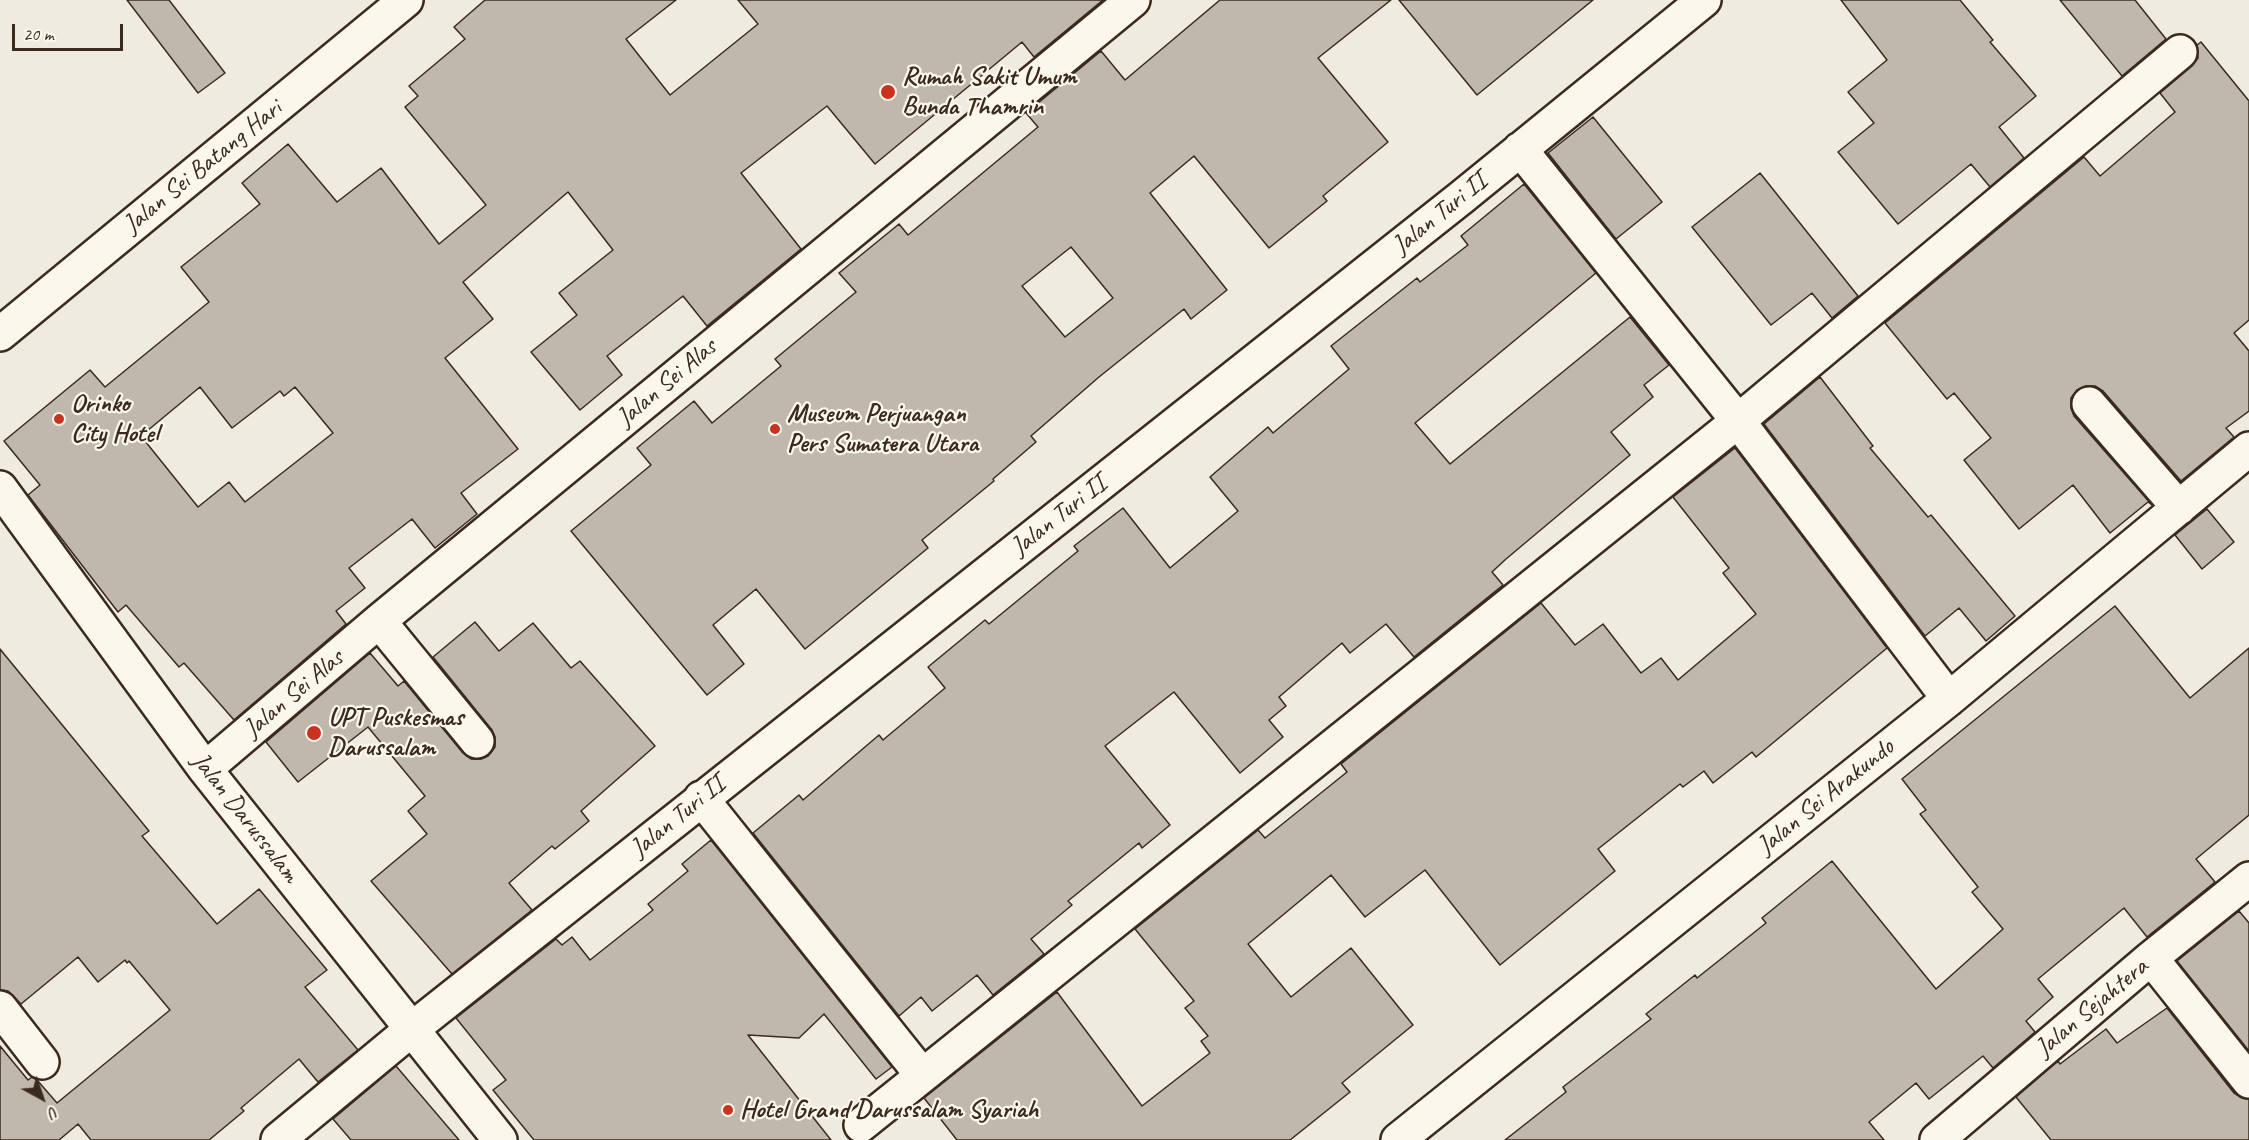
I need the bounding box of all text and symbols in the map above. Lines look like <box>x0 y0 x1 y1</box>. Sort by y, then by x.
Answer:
scale bar <box>15 12 126 50</box>
text: 20 m <box>23 23 54 45</box>
place label: Rumah Sakit Umum Bunda Thamrin <box>902 61 1076 122</box>
marker: Rumah Sakit Umum Bunda Thamrin <box>879 83 897 101</box>
street label: Jalan Sei Batang Hari <box>117 94 289 240</box>
street label: Jalan Turi II <box>1386 166 1494 262</box>
street label: Jalan Sei Alas <box>611 332 723 434</box>
place label: Orinko City Hotel <box>71 388 159 449</box>
place label: Museum Perjuangan Pers Sumatera Utara <box>787 398 978 460</box>
marker: Orinko City Hotel <box>52 412 66 426</box>
marker: Museum Perjuangan Pers Sumatera Utara <box>768 422 782 436</box>
street label: Jalan Turi II <box>1005 469 1113 563</box>
street label: Jalan Sei Alas <box>238 643 350 745</box>
place label: UPT Puskesmas Darussalam <box>328 702 463 764</box>
marker: UPT Puskesmas Darussalam <box>305 724 323 742</box>
street label: Jalan Sei Arakundo <box>1751 732 1901 862</box>
street label: Jalan Darussalam <box>184 746 306 890</box>
street label: Jalan Turi II <box>624 769 732 865</box>
street label: Jalan Sejahtera <box>2029 952 2155 1064</box>
north arrow <box>12 1068 72 1128</box>
place label: Hotel Grand Darussalam Syariah <box>740 1094 1038 1126</box>
text: U <box>44 1102 63 1122</box>
marker: Hotel Grand Darussalam Syariah <box>721 1103 735 1117</box>

